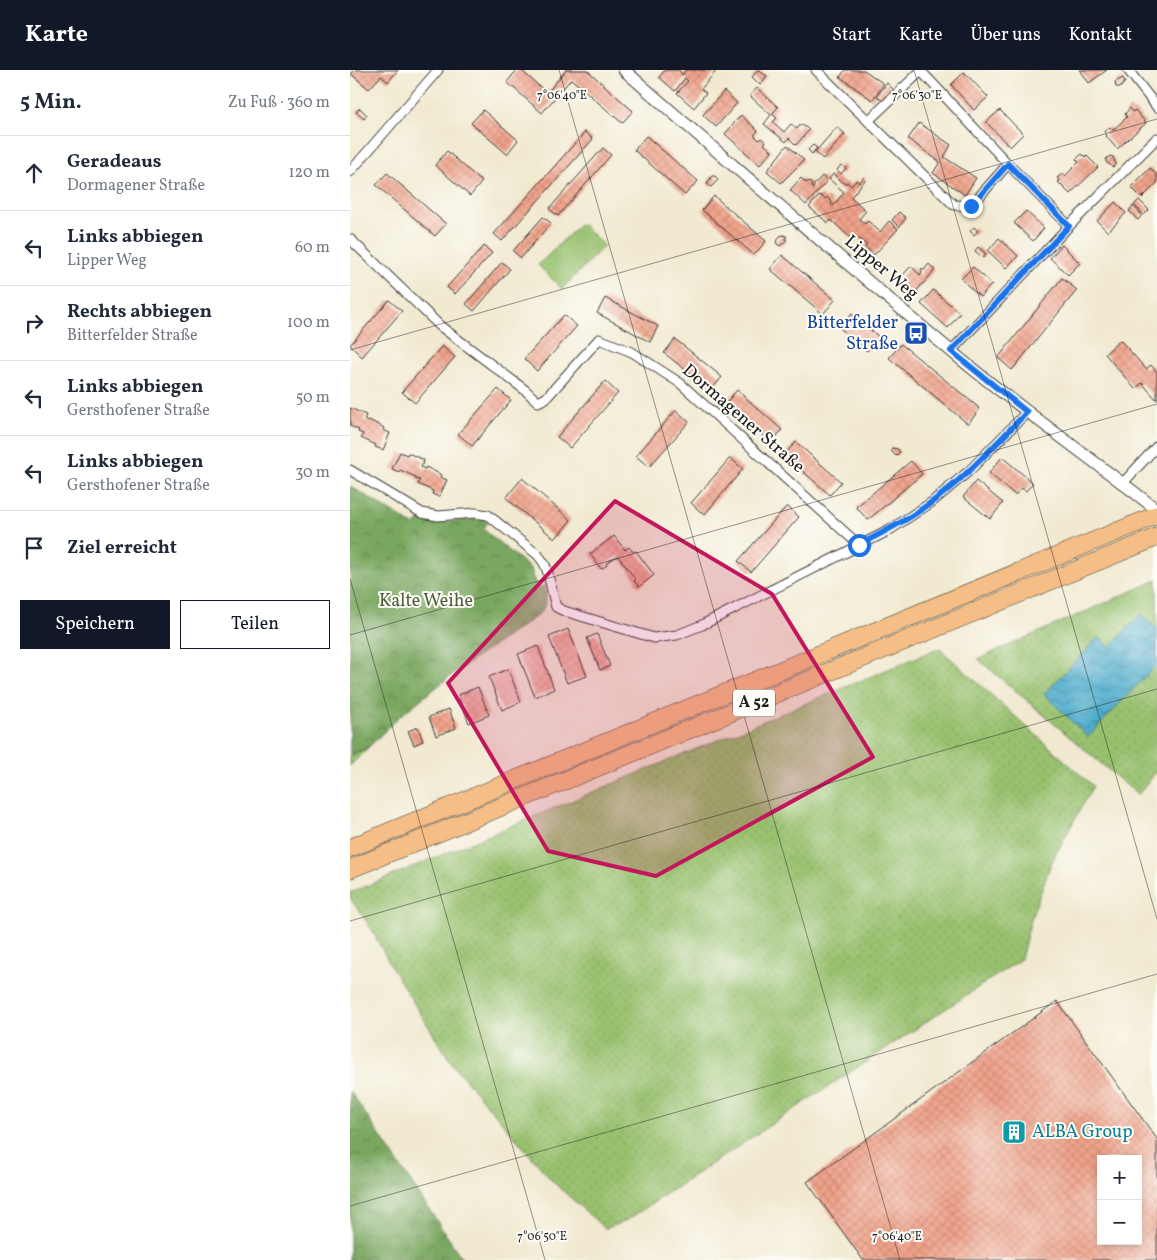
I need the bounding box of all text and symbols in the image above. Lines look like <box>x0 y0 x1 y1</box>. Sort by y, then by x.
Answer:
text: Karte <box>25 18 88 52</box>
text: Start <box>832 23 871 48</box>
text: Karte <box>899 23 943 48</box>
text: Über uns <box>971 23 1041 48</box>
text: Kontakt <box>1069 23 1132 48</box>
text: 5 Min. <box>20 88 82 117</box>
text: 7°06'40"E <box>537 88 587 104</box>
text: 7°06'30"E <box>892 88 942 104</box>
text: Zu Fuß · 360 m <box>228 92 330 114</box>
text: Geradeaus <box>67 149 162 175</box>
icon: ahead <box>20 159 48 187</box>
text: 120 m <box>288 162 330 184</box>
text: Dormagener Straße <box>67 175 205 197</box>
route end <box>960 195 983 218</box>
text: Links abbiegen <box>67 224 204 250</box>
street label: Lipper Weg <box>839 230 923 306</box>
icon: left <box>20 234 48 262</box>
text: 60 m <box>295 237 330 259</box>
text: Lipper Weg <box>67 250 147 272</box>
text: Rechts abbiegen <box>67 299 212 325</box>
icon: right <box>20 309 48 337</box>
place label: Bitterfelder Straße <box>807 311 898 357</box>
text: 100 m <box>287 312 330 334</box>
bus stop icon: Bitterfelder Straße <box>903 320 929 346</box>
text: Bitterfelder Straße <box>67 325 198 347</box>
street label: Dormagener Straße <box>676 359 810 479</box>
text: Links abbiegen <box>67 374 204 400</box>
icon: left <box>20 384 48 412</box>
text: 50 m <box>296 387 330 409</box>
text: Gersthofener Straße <box>67 400 210 422</box>
text: Links abbiegen <box>67 449 204 475</box>
icon: left <box>20 459 48 487</box>
text: 30 m <box>295 462 330 484</box>
text: Gersthofener Straße <box>67 475 210 497</box>
icon: arrive <box>20 534 48 562</box>
route start <box>848 534 871 557</box>
text: Ziel erreicht <box>67 535 177 561</box>
park label: Kalte Weihe <box>379 589 473 614</box>
button: Speichern <box>20 600 170 649</box>
button: Teilen <box>180 600 330 649</box>
road number: A 52 <box>733 690 775 716</box>
building icon: ALBA Group <box>1001 1119 1027 1145</box>
place label: ALBA Group <box>1032 1120 1132 1145</box>
map controls <box>1097 1155 1142 1245</box>
button: + <box>1097 1155 1142 1200</box>
button: − <box>1097 1200 1142 1245</box>
text: 7°06'50"E <box>517 1229 567 1245</box>
text: 7°06'40"E <box>872 1229 922 1245</box>

